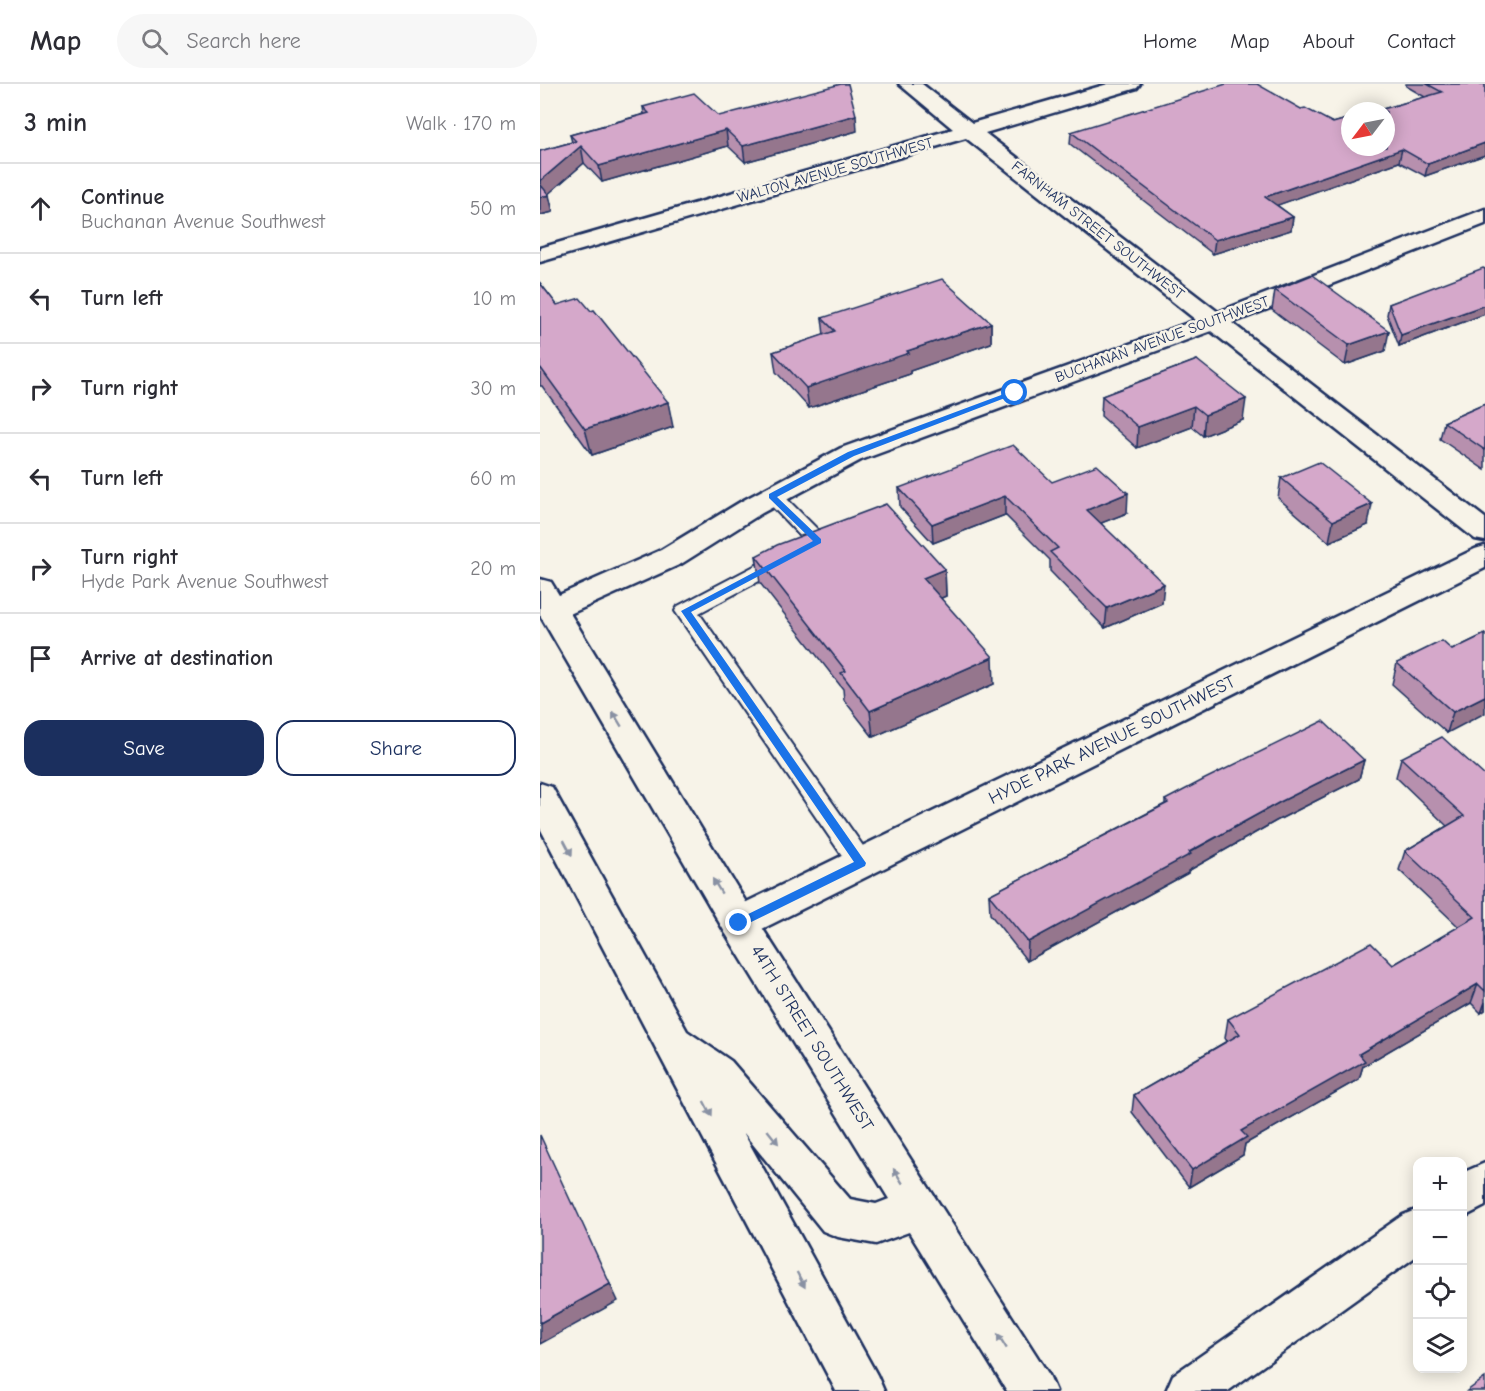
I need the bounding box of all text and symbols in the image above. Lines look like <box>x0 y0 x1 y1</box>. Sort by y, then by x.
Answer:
search box <box>117 14 537 68</box>
text: Map <box>30 25 81 57</box>
icon: search <box>138 25 171 58</box>
text: Search here <box>186 28 301 54</box>
text: Home <box>1143 29 1197 53</box>
text: Map <box>1230 29 1270 53</box>
text: About <box>1303 29 1354 53</box>
text: Contact <box>1387 29 1455 53</box>
north arrow <box>1341 102 1395 156</box>
text: 3 min <box>24 108 87 138</box>
text: Walk · 170 m <box>406 112 516 135</box>
street label: WALTON AVENUE SOUTHWEST <box>735 133 935 207</box>
street label: FARNHAM STREET SOUTHWEST <box>1008 157 1188 303</box>
text: Continue <box>81 184 164 210</box>
icon: ahead <box>24 192 57 225</box>
text: 50 m <box>470 197 516 220</box>
text: Buchanan Avenue Southwest <box>81 210 325 233</box>
icon: left <box>24 282 57 315</box>
text: Turn left <box>81 285 163 311</box>
text: 10 m <box>473 287 516 310</box>
street label: BUCHANAN AVENUE SOUTHWEST <box>1053 292 1272 386</box>
icon: right <box>24 372 57 405</box>
text: Turn right <box>81 375 178 401</box>
text: 30 m <box>470 377 516 400</box>
route start <box>1001 379 1027 405</box>
icon: left <box>24 462 57 495</box>
text: Turn left <box>81 465 163 491</box>
text: 60 m <box>470 467 516 490</box>
text: Turn right <box>81 544 178 570</box>
icon: right <box>24 552 57 585</box>
text: 20 m <box>470 557 516 580</box>
text: Hyde Park Avenue Southwest <box>81 570 328 593</box>
icon: arrive <box>24 642 57 675</box>
text: Arrive at destination <box>81 645 273 671</box>
street label: HYDE PARK AVENUE SOUTHWEST <box>985 671 1239 809</box>
one-way arrow <box>612 711 623 727</box>
button: Save <box>24 720 264 776</box>
button: Share <box>276 720 516 776</box>
one-way arrow <box>563 839 573 856</box>
one-way arrow <box>712 878 723 894</box>
route end <box>725 909 751 935</box>
street label: 44TH STREET SOUTHWEST <box>746 941 878 1135</box>
one-way arrow <box>703 1100 713 1117</box>
one-way arrow <box>766 1129 779 1145</box>
map controls <box>1413 1157 1467 1373</box>
button: + <box>1413 1157 1467 1211</box>
one-way arrow <box>893 1168 904 1185</box>
button: − <box>1413 1211 1467 1265</box>
button: locate <box>1413 1265 1467 1319</box>
one-way arrow <box>796 1272 806 1289</box>
button: layers <box>1413 1319 1467 1373</box>
one-way arrow <box>996 1334 1008 1350</box>

